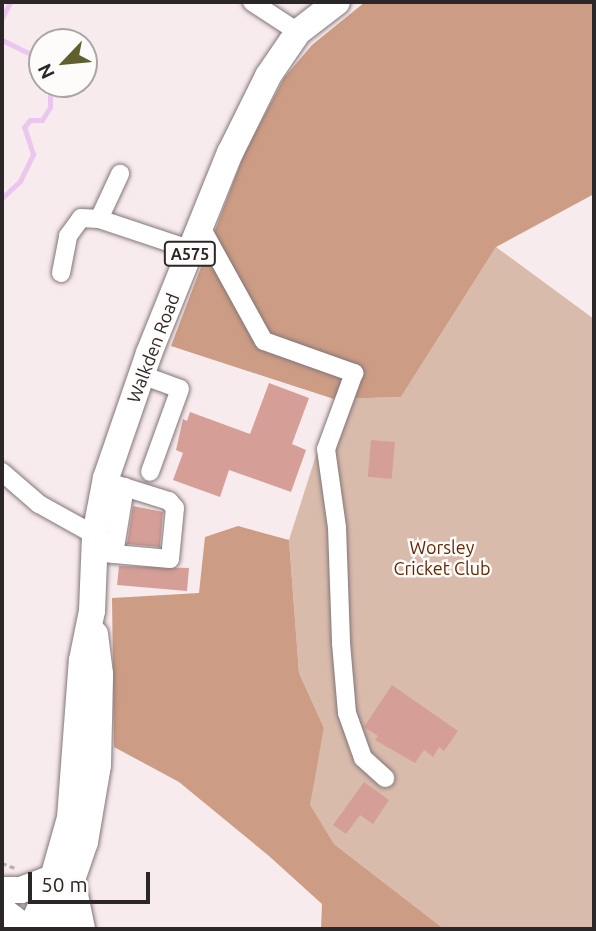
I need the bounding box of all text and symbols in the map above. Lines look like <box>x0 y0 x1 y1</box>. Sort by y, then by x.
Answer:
north arrow <box>28 28 98 98</box>
text: N <box>33 60 59 83</box>
road number: A575 <box>164 242 216 266</box>
street label: Walkden Road <box>122 290 184 406</box>
park label: Worsley Cricket Club <box>393 537 491 580</box>
scale bar <box>32 858 154 902</box>
text: 50 m <box>41 872 88 896</box>

